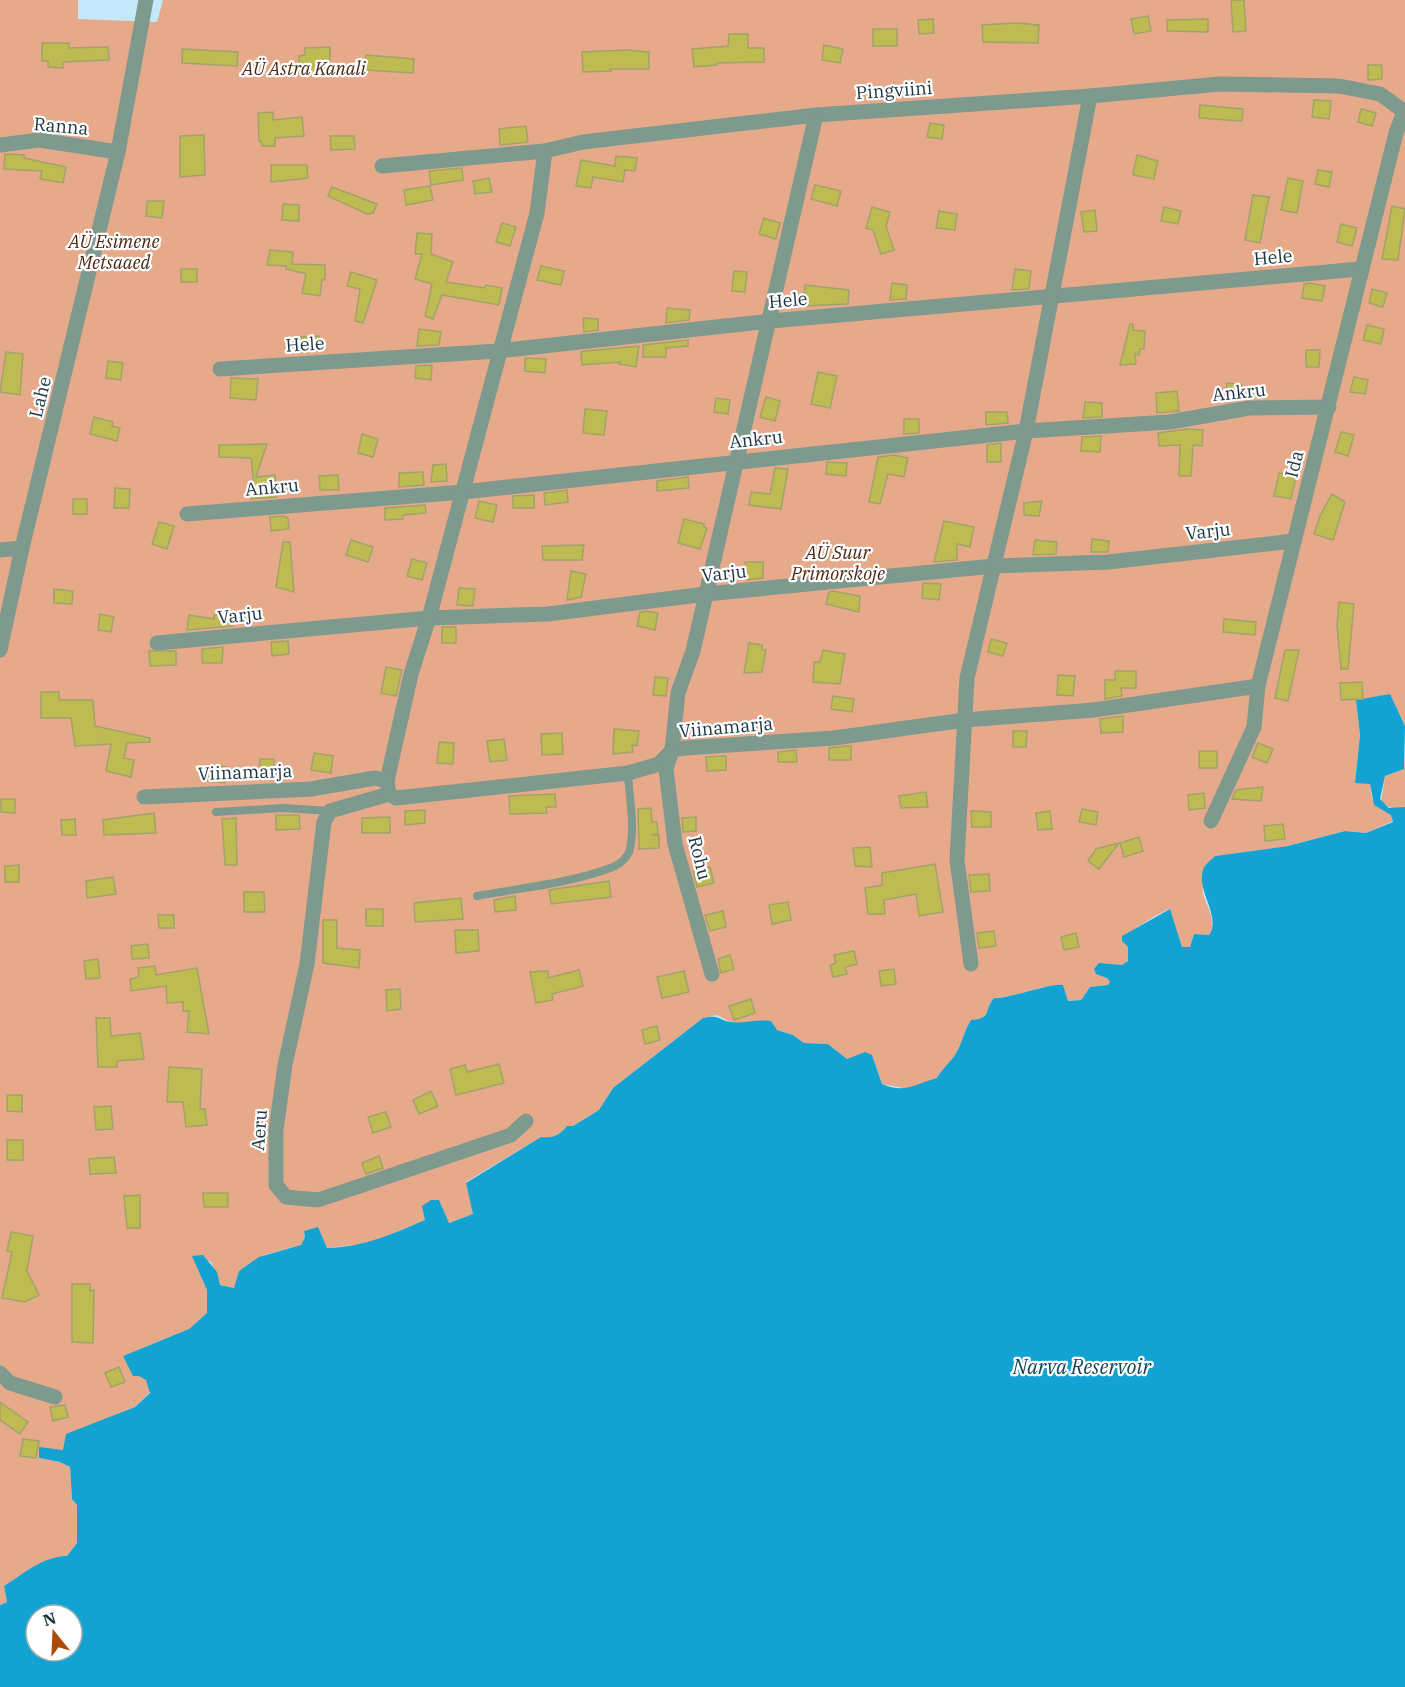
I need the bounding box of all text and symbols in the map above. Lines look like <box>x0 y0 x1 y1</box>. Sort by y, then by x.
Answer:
park label: AÜ Astra Kanali <box>241 57 367 80</box>
street label: Pingviini <box>855 76 933 104</box>
street label: Ranna <box>33 112 89 140</box>
park label: AÜ Esimene Metsaaed <box>68 230 159 274</box>
street label: Hele <box>1253 244 1293 270</box>
street label: Hele <box>768 287 808 313</box>
street label: Hele <box>285 331 325 357</box>
street label: Lahe <box>24 374 56 420</box>
street label: Ankru <box>1211 378 1267 406</box>
street label: Ankru <box>728 425 784 453</box>
street label: Ida <box>1280 448 1308 480</box>
street label: Ankru <box>244 473 300 501</box>
street label: Varju <box>1184 517 1232 545</box>
park label: AÜ Suur Primorskoje <box>790 541 885 585</box>
street label: Varju <box>700 559 748 587</box>
street label: Varju <box>216 601 264 629</box>
street label: Viinamarja <box>678 711 774 743</box>
street label: Viinamarja <box>197 759 293 785</box>
street label: Rohu <box>683 834 717 882</box>
street label: Aeru <box>246 1109 272 1151</box>
water label: Narva Reservoir <box>1012 1353 1152 1380</box>
north arrow <box>24 1603 84 1663</box>
text: N <box>40 1607 58 1630</box>

